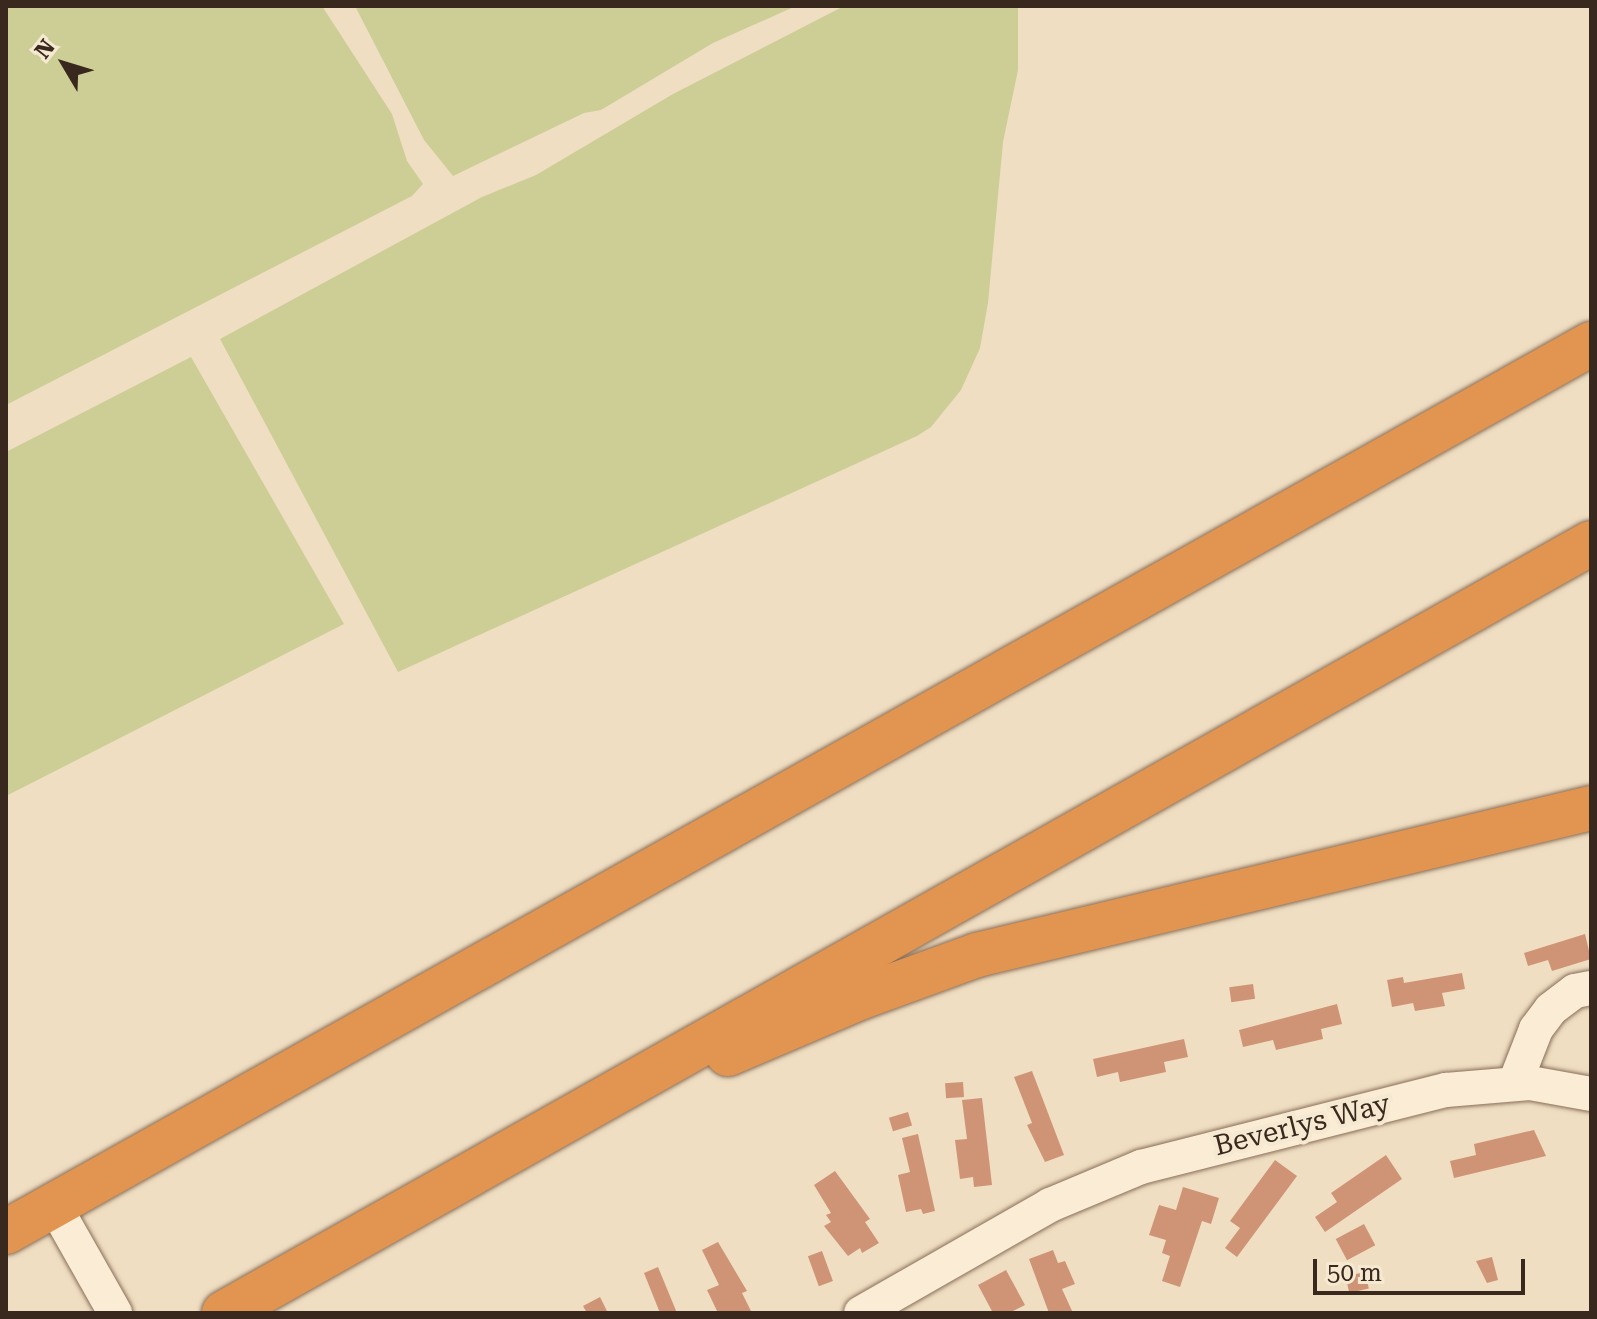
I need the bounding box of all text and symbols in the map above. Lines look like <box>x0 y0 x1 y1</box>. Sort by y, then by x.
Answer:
north arrow <box>24 24 104 104</box>
text: N <box>30 35 60 63</box>
street label: Beverlys Way <box>1211 1087 1393 1163</box>
scale bar <box>1317 1243 1529 1293</box>
text: 50 m <box>1327 1259 1382 1287</box>

